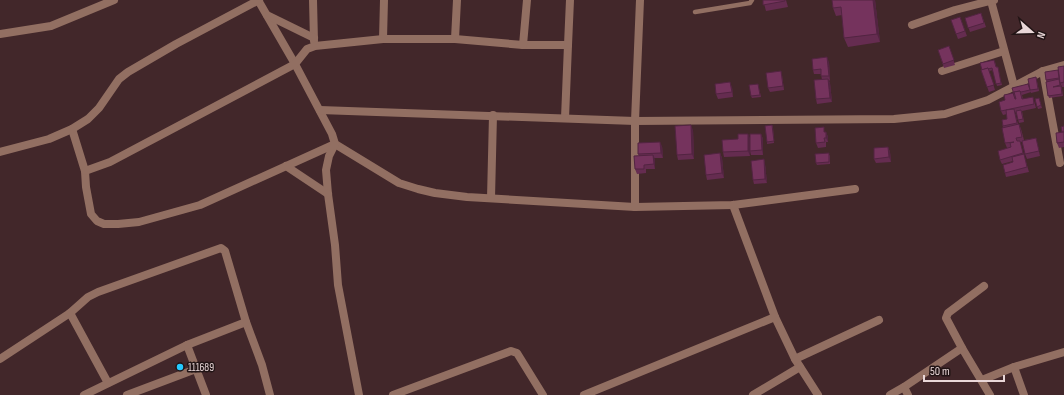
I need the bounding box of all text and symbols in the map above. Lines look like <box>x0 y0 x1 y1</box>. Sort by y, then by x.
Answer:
north arrow <box>1012 12 1052 52</box>
text: N <box>1034 30 1048 40</box>
scale bar <box>924 357 1004 383</box>
place label: 111689 <box>188 361 214 374</box>
marker: 111689 <box>175 362 185 372</box>
text: 50 m <box>930 364 950 379</box>

